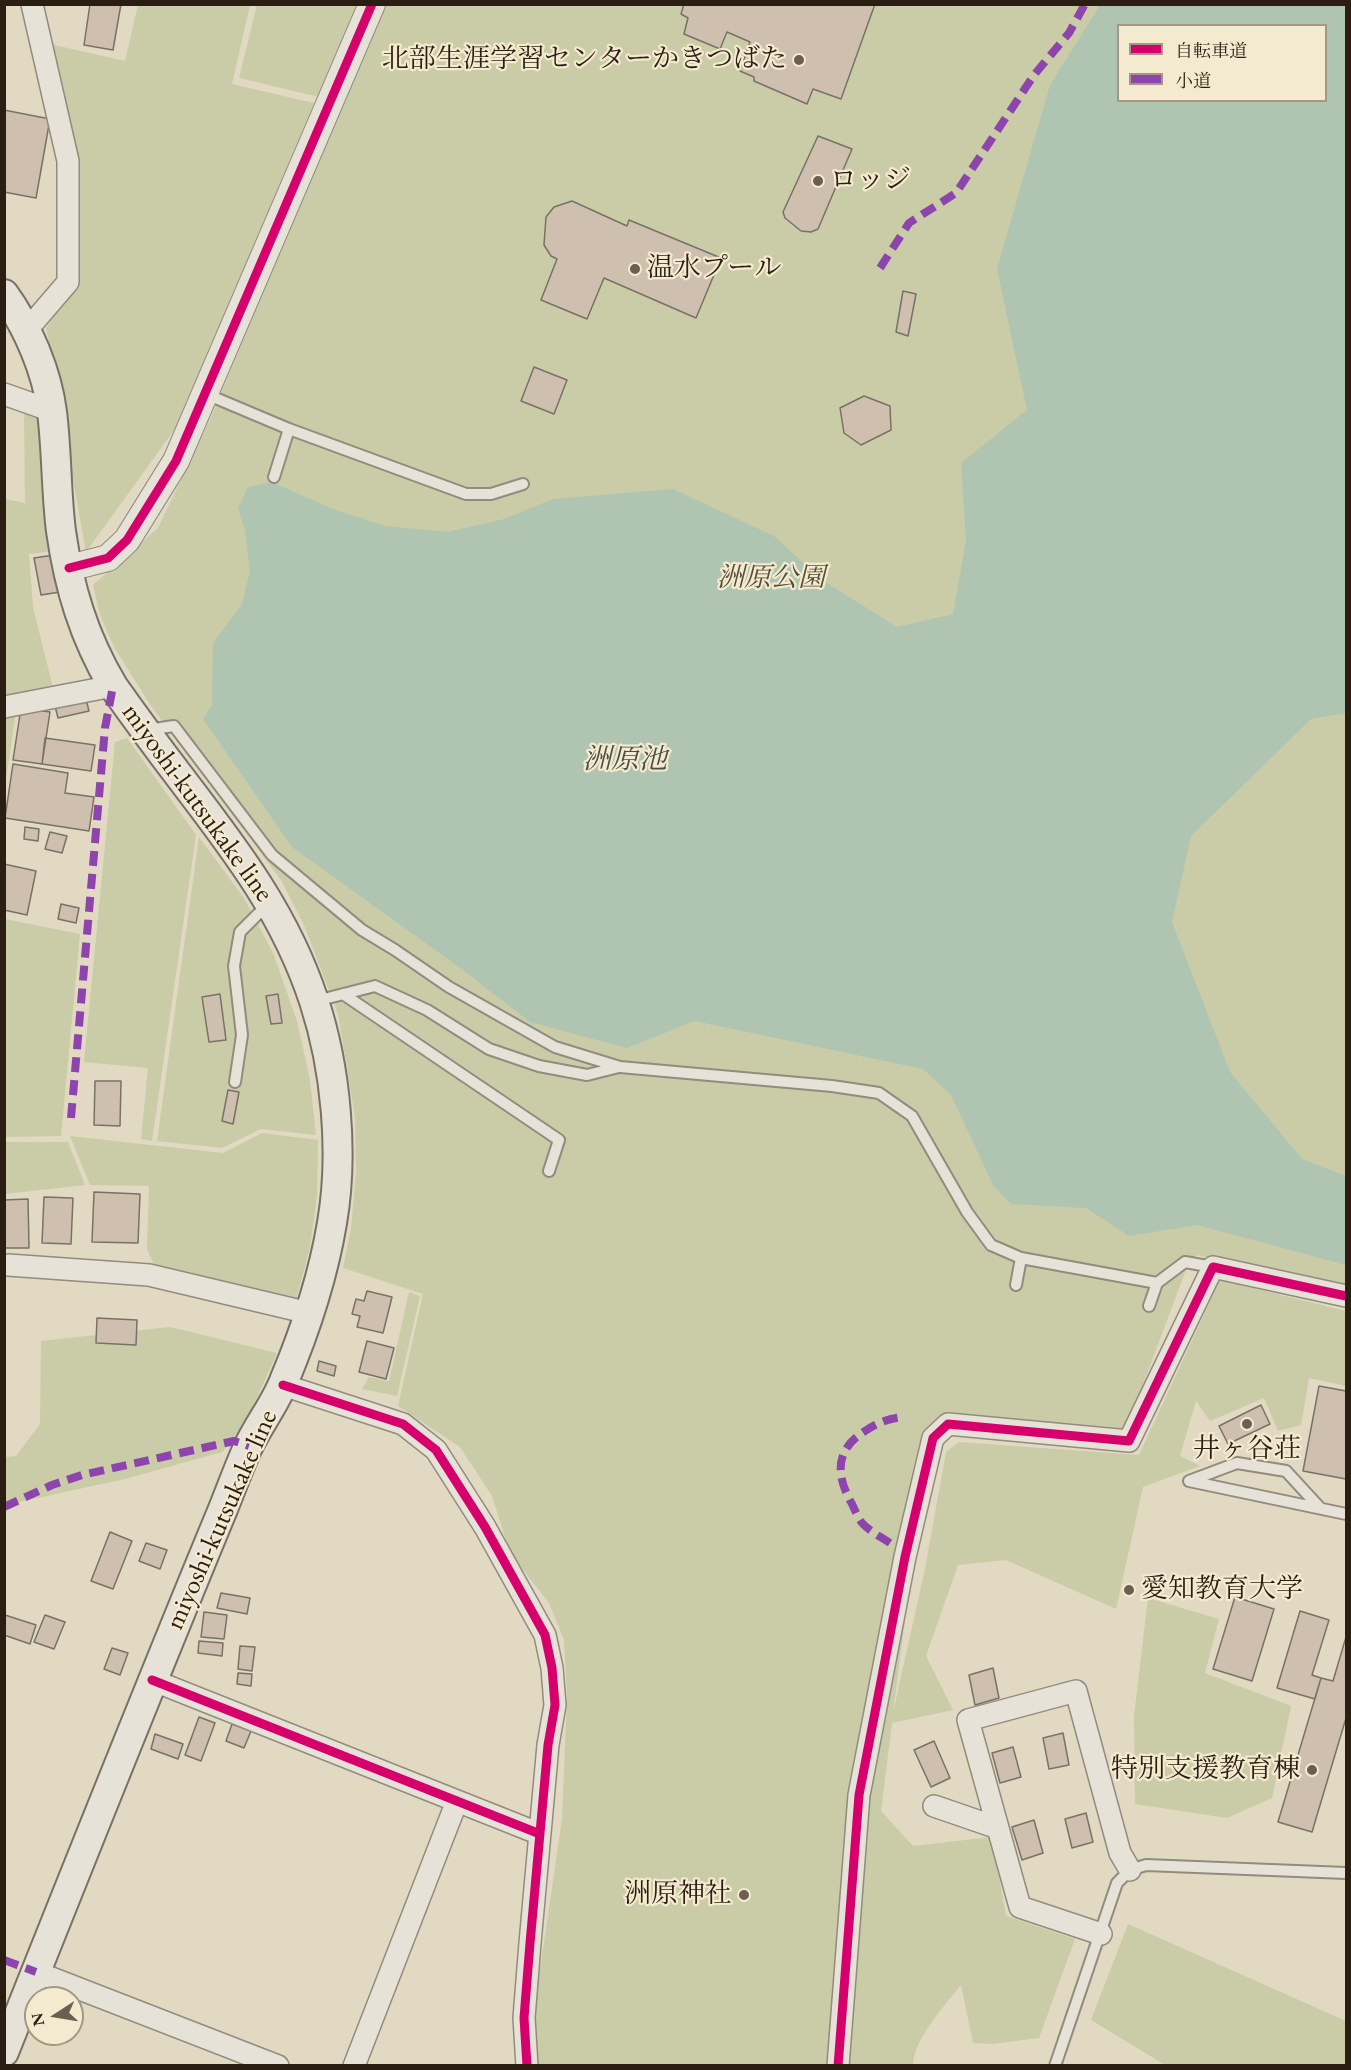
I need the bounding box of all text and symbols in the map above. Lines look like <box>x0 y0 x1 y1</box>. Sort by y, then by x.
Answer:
legend <box>1117 24 1327 102</box>
text: 自転車道 <box>1175 39 1247 62</box>
place label: 北部生涯学習センターかきつばた <box>382 44 787 76</box>
marker: 北部生涯学習センターかきつばた <box>792 53 806 67</box>
text: 小道 <box>1175 69 1211 92</box>
place label: ロッジ <box>830 165 911 197</box>
marker: ロッジ <box>811 174 825 188</box>
place label: 温水プール <box>647 253 781 285</box>
marker: 温水プール <box>628 262 642 276</box>
park label: 洲原公園 <box>717 563 825 595</box>
street label: miyoshi-kutsukake line <box>114 698 280 908</box>
water label: 洲原池 <box>583 743 667 777</box>
street label: miyoshi-kutsukake line <box>159 1405 285 1635</box>
marker: 井ヶ谷荘 <box>1240 1417 1254 1431</box>
place label: 井ヶ谷荘 <box>1193 1434 1301 1466</box>
place label: 愛知教育大学 <box>1141 1574 1303 1606</box>
marker: 愛知教育大学 <box>1122 1583 1136 1597</box>
place label: 特別支援教育棟 <box>1111 1754 1300 1786</box>
marker: 特別支援教育棟 <box>1305 1763 1319 1777</box>
place label: 洲原神社 <box>624 1879 732 1911</box>
marker: 洲原神社 <box>737 1888 751 1902</box>
north arrow <box>24 1986 84 2046</box>
text: N <box>26 2011 49 2028</box>

